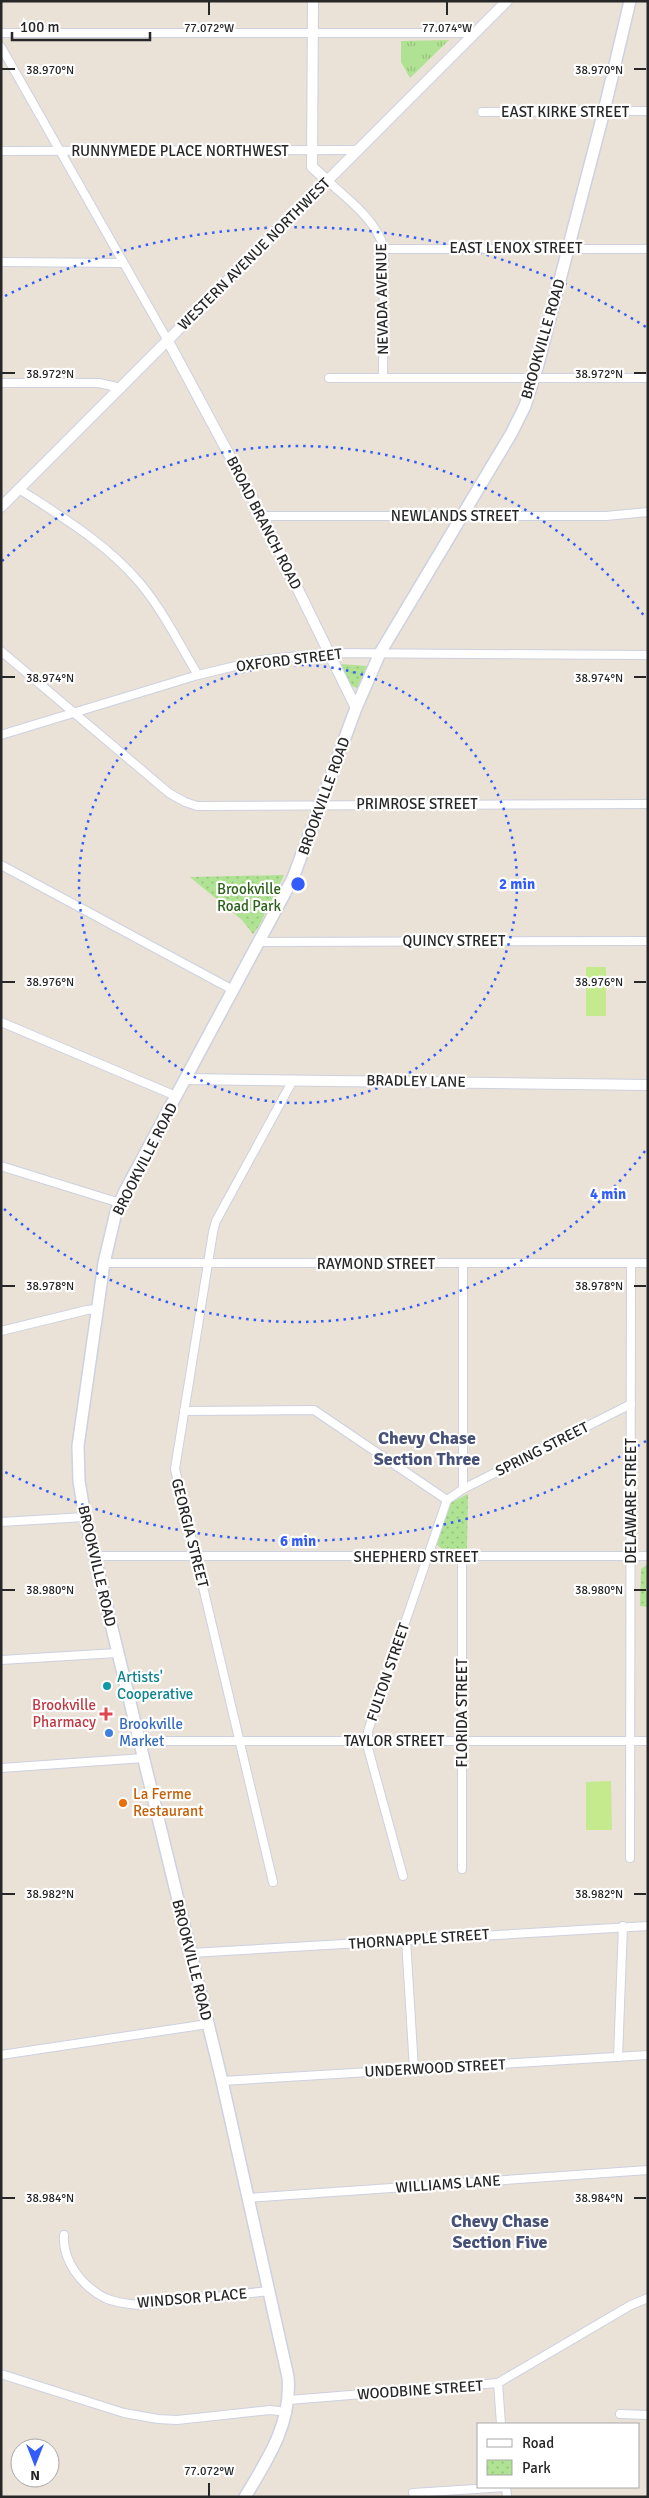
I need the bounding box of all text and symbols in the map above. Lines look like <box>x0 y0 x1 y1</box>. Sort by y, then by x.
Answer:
scale bar <box>12 10 150 42</box>
text: 100 m <box>20 18 60 36</box>
text: 77.072°W <box>184 21 234 36</box>
text: 77.074°W <box>422 21 472 36</box>
text: 38.970°N <box>26 63 74 78</box>
text: 38.970°N <box>575 63 623 78</box>
street label: EAST KIRKE STREET <box>501 103 630 121</box>
street label: RUNNYMEDE PLACE NORTHWEST <box>71 142 289 160</box>
street label: WESTERN AVENUE NORTHWEST <box>174 174 334 334</box>
street label: EAST LENOX STREET <box>450 239 583 257</box>
street label: NEVADA AVENUE <box>372 243 392 355</box>
street label: BROOKVILLE ROAD <box>517 277 569 401</box>
text: 38.972°N <box>26 367 74 382</box>
text: 38.972°N <box>575 367 623 382</box>
street label: BROAD BRANCH ROAD <box>223 453 305 593</box>
street label: NEWLANDS STREET <box>391 507 520 525</box>
street label: OXFORD STREET <box>235 644 344 675</box>
text: 38.974°N <box>26 671 74 686</box>
text: 38.974°N <box>575 671 623 686</box>
street label: BROOKVILLE ROAD <box>294 735 354 857</box>
street label: PRIMROSE STREET <box>356 795 478 813</box>
centre of rings <box>289 875 307 893</box>
text: 2 min <box>499 875 535 893</box>
park label: Brookville Road Park <box>217 880 282 915</box>
street label: QUINCY STREET <box>403 932 506 950</box>
text: 38.976°N <box>26 975 74 990</box>
text: 38.976°N <box>575 975 623 990</box>
street label: BRADLEY LANE <box>366 1071 466 1091</box>
street label: BROOKVILLE ROAD <box>109 1100 181 1218</box>
text: 4 min <box>590 1185 626 1203</box>
street label: RAYMOND STREET <box>317 1255 436 1273</box>
text: 38.978°N <box>26 1279 74 1294</box>
text: 38.978°N <box>575 1279 623 1294</box>
street label: SPRING STREET <box>492 1418 592 1480</box>
district label: Chevy Chase Section Three <box>374 1427 480 1470</box>
street label: DELAWARE STREET <box>622 1438 640 1564</box>
street label: GEORGIA STREET <box>168 1477 212 1590</box>
street label: BROOKVILLE ROAD <box>74 1504 120 1628</box>
text: 6 min <box>280 1532 316 1550</box>
street label: SHEPHERD STREET <box>354 1548 479 1566</box>
text: 38.980°N <box>26 1583 74 1598</box>
text: 38.980°N <box>575 1583 623 1598</box>
street label: FULTON STREET <box>363 1620 413 1724</box>
street label: FLORIDA STREET <box>453 1658 471 1768</box>
place label: Artists' Cooperative <box>117 1668 193 1703</box>
marker: Artists' Cooperative <box>101 1680 113 1692</box>
place label: Brookville Pharmacy <box>32 1696 96 1731</box>
marker: Brookville Pharmacy <box>100 1708 112 1720</box>
place label: Brookville Market <box>119 1715 183 1750</box>
marker: Brookville Market <box>103 1727 115 1739</box>
street label: TAYLOR STREET <box>344 1732 445 1750</box>
place label: La Ferme Restaurant <box>133 1785 203 1820</box>
marker: La Ferme Restaurant <box>117 1797 129 1809</box>
text: 38.982°N <box>26 1887 74 1902</box>
text: 38.982°N <box>575 1887 623 1902</box>
street label: BROOKVILLE ROAD <box>168 1898 216 2022</box>
street label: THORNAPPLE STREET <box>348 1925 491 1953</box>
street label: UNDERWOOD STREET <box>364 2055 507 2081</box>
street label: WILLIAMS LANE <box>395 2171 501 2197</box>
text: 38.984°N <box>26 2191 74 2206</box>
text: 38.984°N <box>575 2191 623 2206</box>
district label: Chevy Chase Section Five <box>451 2210 549 2253</box>
street label: WINDSOR PLACE <box>136 2284 248 2312</box>
street label: WOODBINE STREET <box>356 2377 484 2403</box>
legend <box>477 2423 639 2488</box>
text: Road <box>522 2434 554 2452</box>
north arrow <box>10 2438 60 2488</box>
text: Park <box>522 2459 551 2477</box>
text: 77.072°W <box>184 2464 234 2479</box>
text: N <box>30 2467 40 2484</box>

